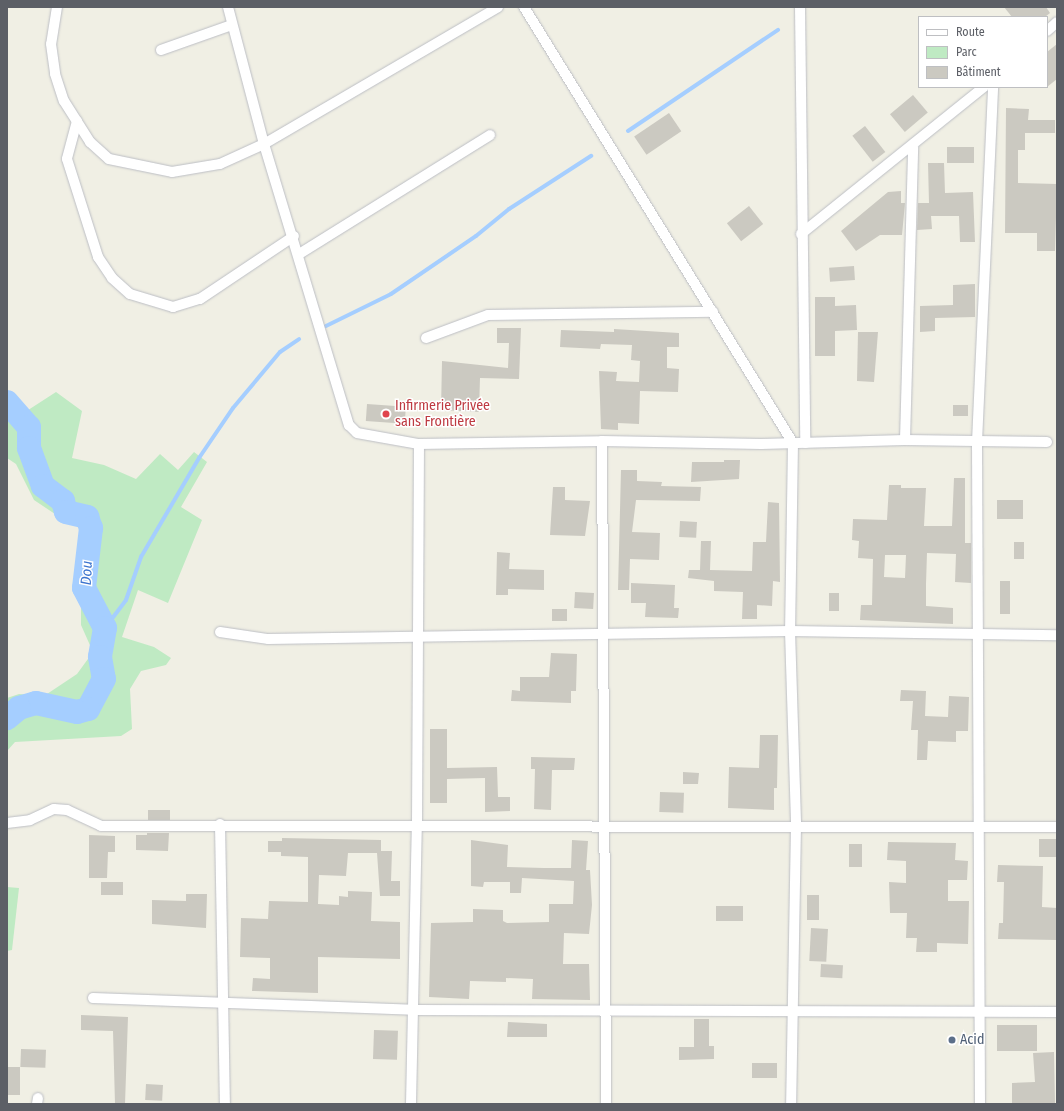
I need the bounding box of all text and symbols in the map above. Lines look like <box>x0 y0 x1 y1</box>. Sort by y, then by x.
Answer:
legend <box>918 16 1048 88</box>
text: Route <box>956 25 985 39</box>
text: Parc <box>956 45 977 59</box>
text: Bâtiment <box>956 65 1001 79</box>
place label: Infirmerie Privée sans Frontière <box>395 398 490 430</box>
marker: Infirmerie Privée sans Frontière <box>380 408 392 420</box>
water label: Dou <box>77 560 97 586</box>
place label: Acid <box>960 1032 984 1048</box>
marker: Acid <box>947 1035 957 1045</box>

